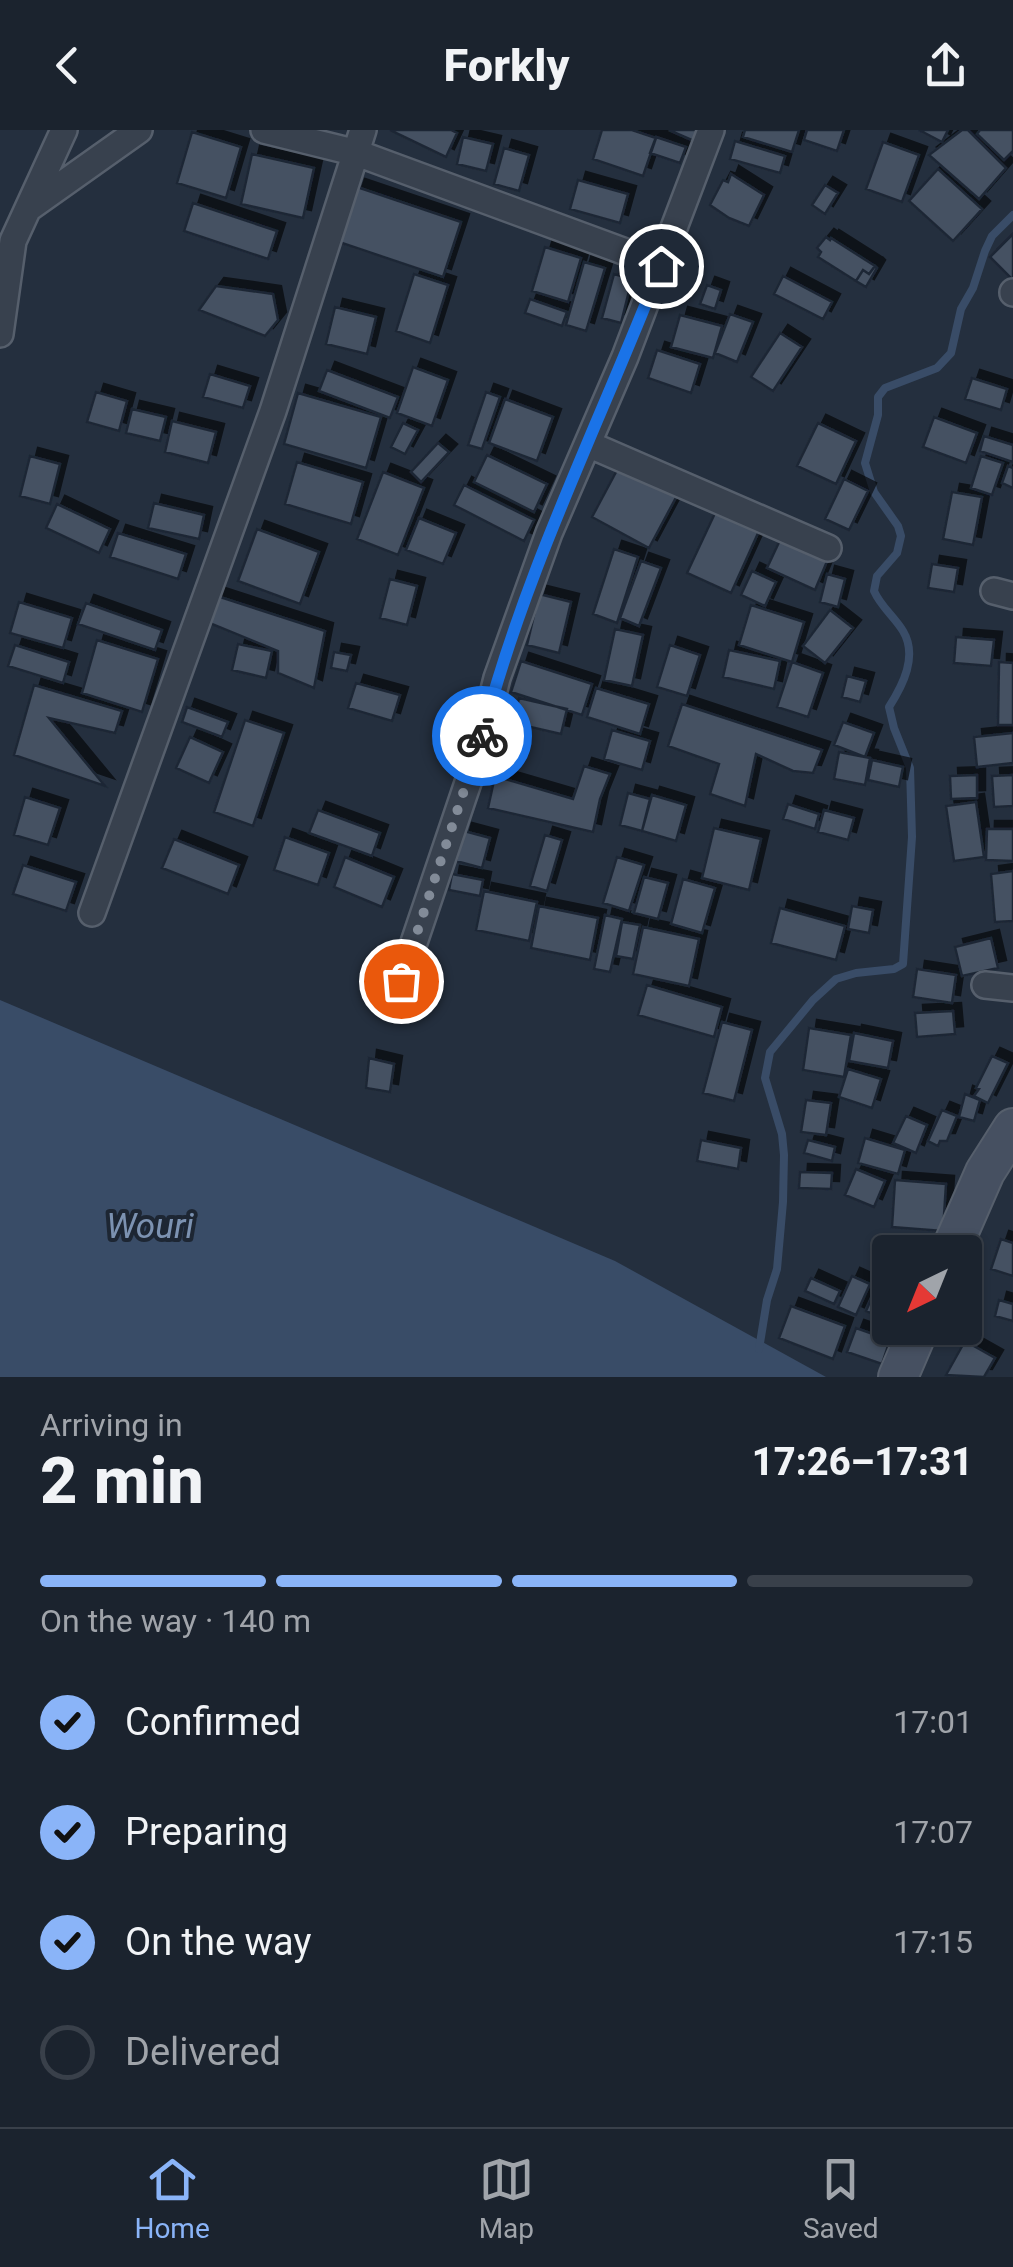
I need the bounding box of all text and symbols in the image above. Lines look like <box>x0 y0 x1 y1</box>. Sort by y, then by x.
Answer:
icon: back <box>40 38 95 93</box>
icon: share <box>918 38 973 93</box>
text: Forkly <box>444 39 569 92</box>
pin <box>619 224 704 309</box>
icon: home <box>634 239 689 294</box>
courier <box>432 686 532 786</box>
icon: bike <box>455 709 510 764</box>
pin <box>359 939 444 1024</box>
icon: bag <box>374 954 429 1009</box>
water label: Wouri <box>106 1206 194 1247</box>
north arrow <box>872 1235 982 1345</box>
map controls <box>872 1235 982 1345</box>
text: Arriving in <box>40 1406 183 1444</box>
text: 17:26–17:31 <box>752 1440 973 1484</box>
text: 2 min <box>40 1443 204 1519</box>
text: On the way · 140 m <box>40 1602 311 1640</box>
icon: check <box>40 1695 95 1750</box>
text: Confirmed <box>125 1700 301 1744</box>
text: 17:01 <box>893 1703 973 1741</box>
icon: check <box>40 1805 95 1860</box>
text: Preparing <box>125 1810 288 1854</box>
text: 17:07 <box>893 1813 973 1851</box>
icon: check <box>40 1915 95 1970</box>
text: On the way <box>125 1920 311 1964</box>
text: 17:15 <box>893 1923 973 1961</box>
text: Delivered <box>125 2030 281 2074</box>
tab: Home <box>134 2152 210 2245</box>
tab: Map <box>479 2152 534 2245</box>
tab: Saved <box>803 2152 879 2245</box>

